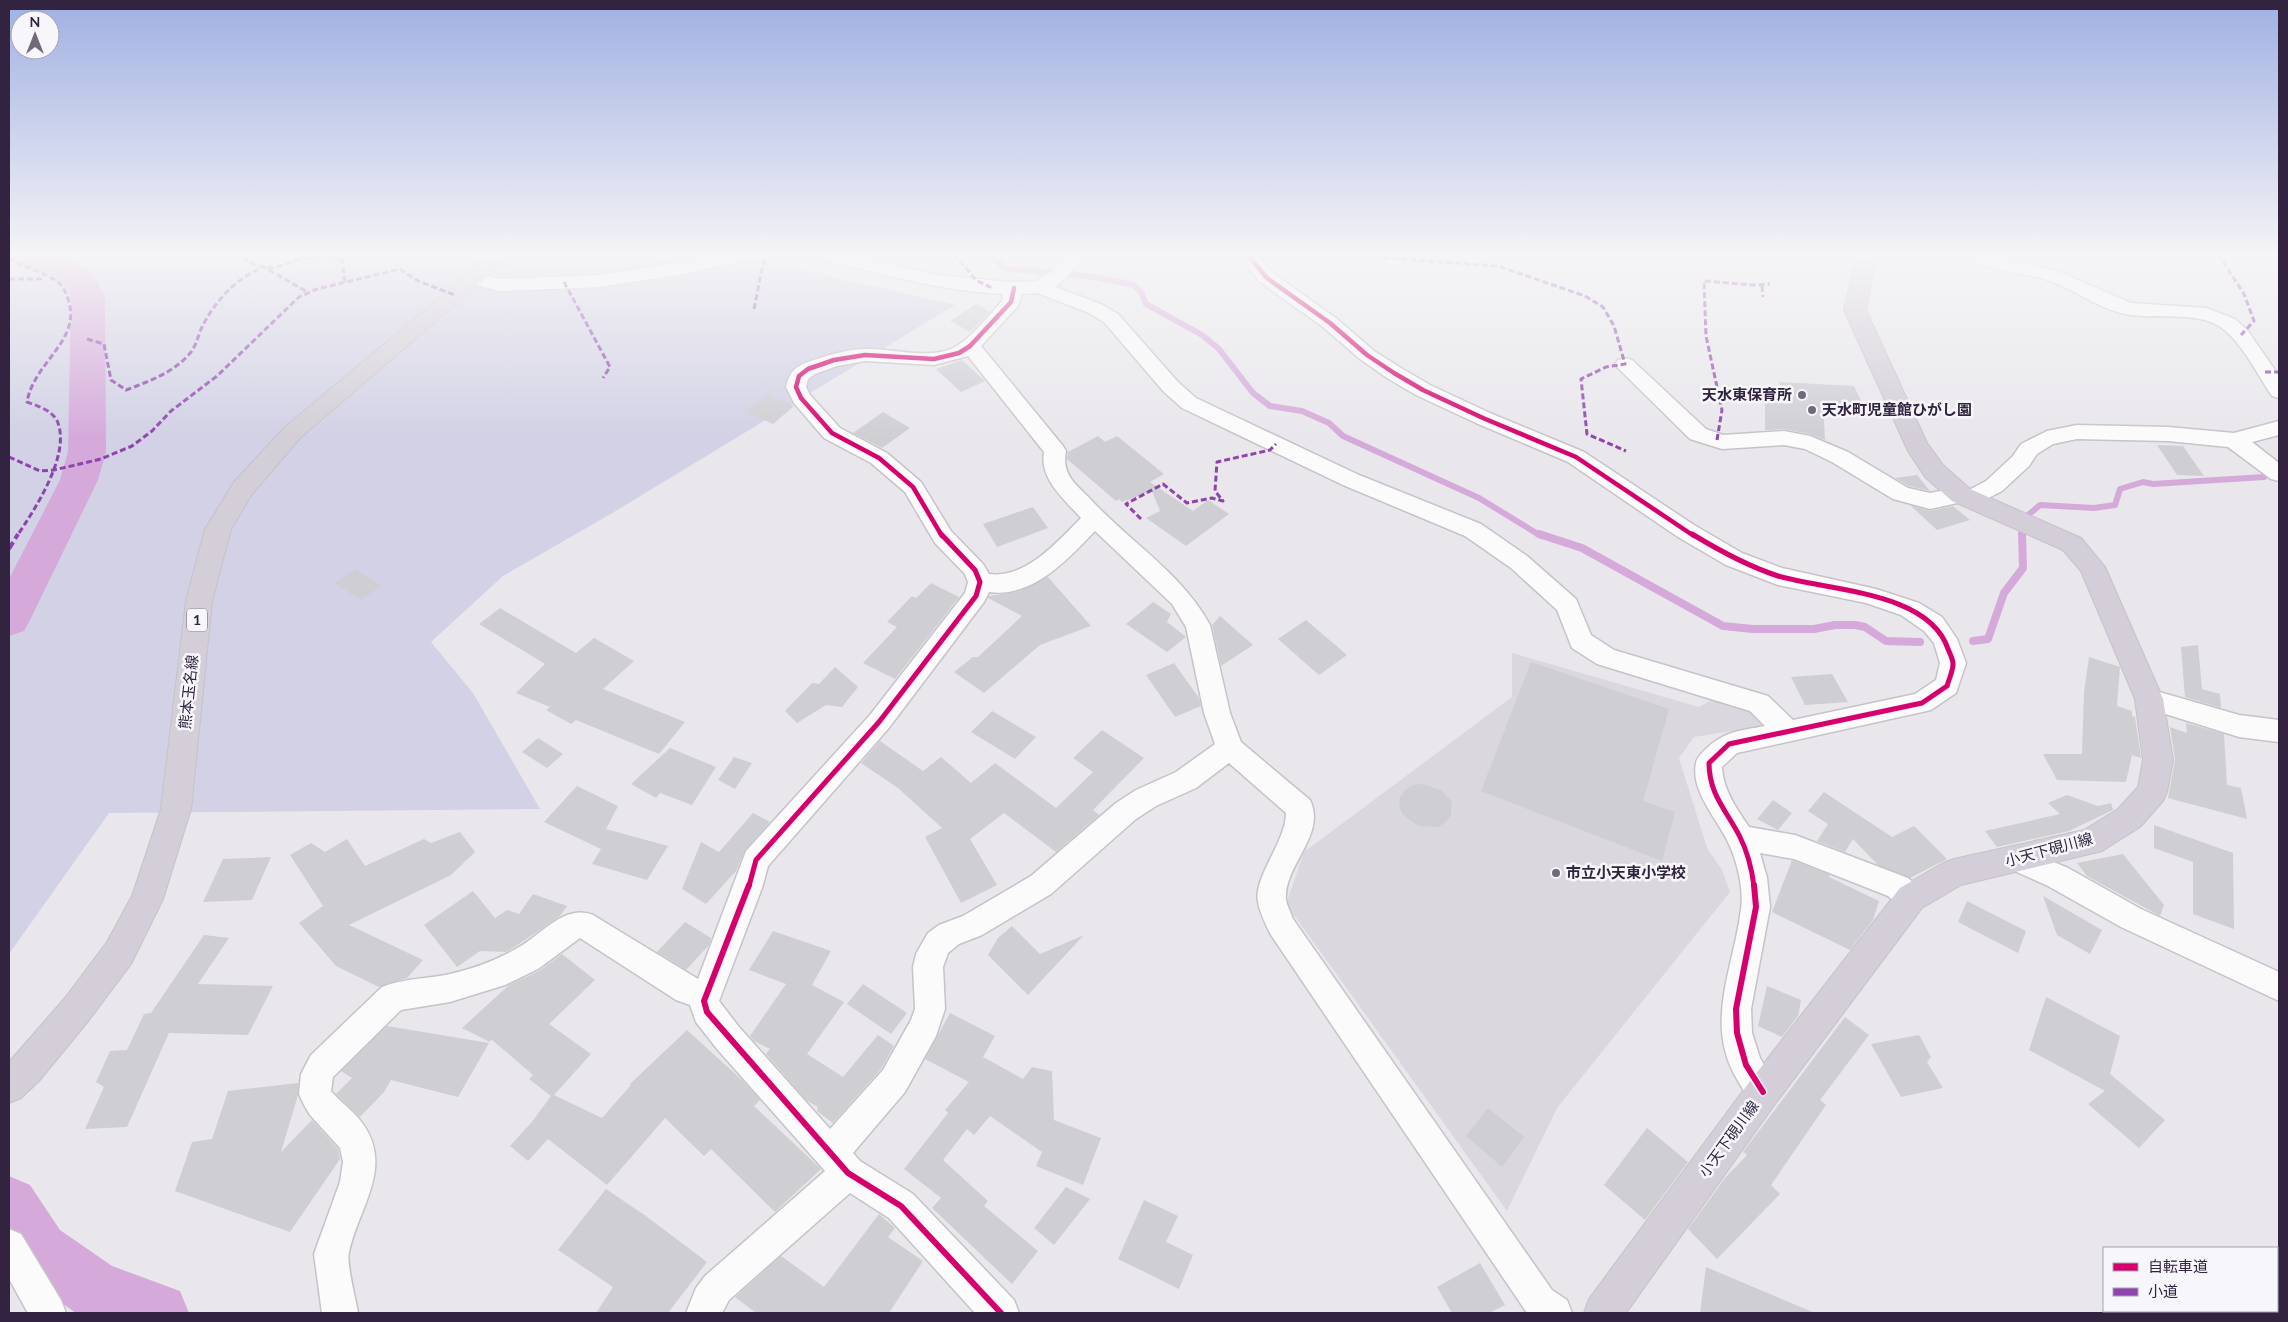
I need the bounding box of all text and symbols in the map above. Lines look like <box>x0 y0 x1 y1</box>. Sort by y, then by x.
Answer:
north arrow <box>10 10 60 60</box>
text: N <box>30 13 40 30</box>
place label: 天水東保育所 <box>1702 385 1792 403</box>
marker: 天水東保育所 <box>1796 389 1808 401</box>
place label: 天水町児童館ひがし園 <box>1822 400 1972 418</box>
marker: 天水町児童館ひがし園 <box>1806 404 1818 416</box>
road number: 1 <box>187 608 207 632</box>
street label: 熊本玉名線 <box>175 654 201 730</box>
street label: 小天下硯川線 <box>2003 829 2095 869</box>
place label: 市立小天東小学校 <box>1566 863 1686 881</box>
marker: 市立小天東小学校 <box>1550 867 1562 879</box>
street label: 小天下硯川線 <box>1694 1097 1762 1180</box>
legend <box>2103 1247 2278 1312</box>
text: 自転車道 <box>2148 1257 2208 1275</box>
text: 小道 <box>2148 1282 2178 1300</box>

